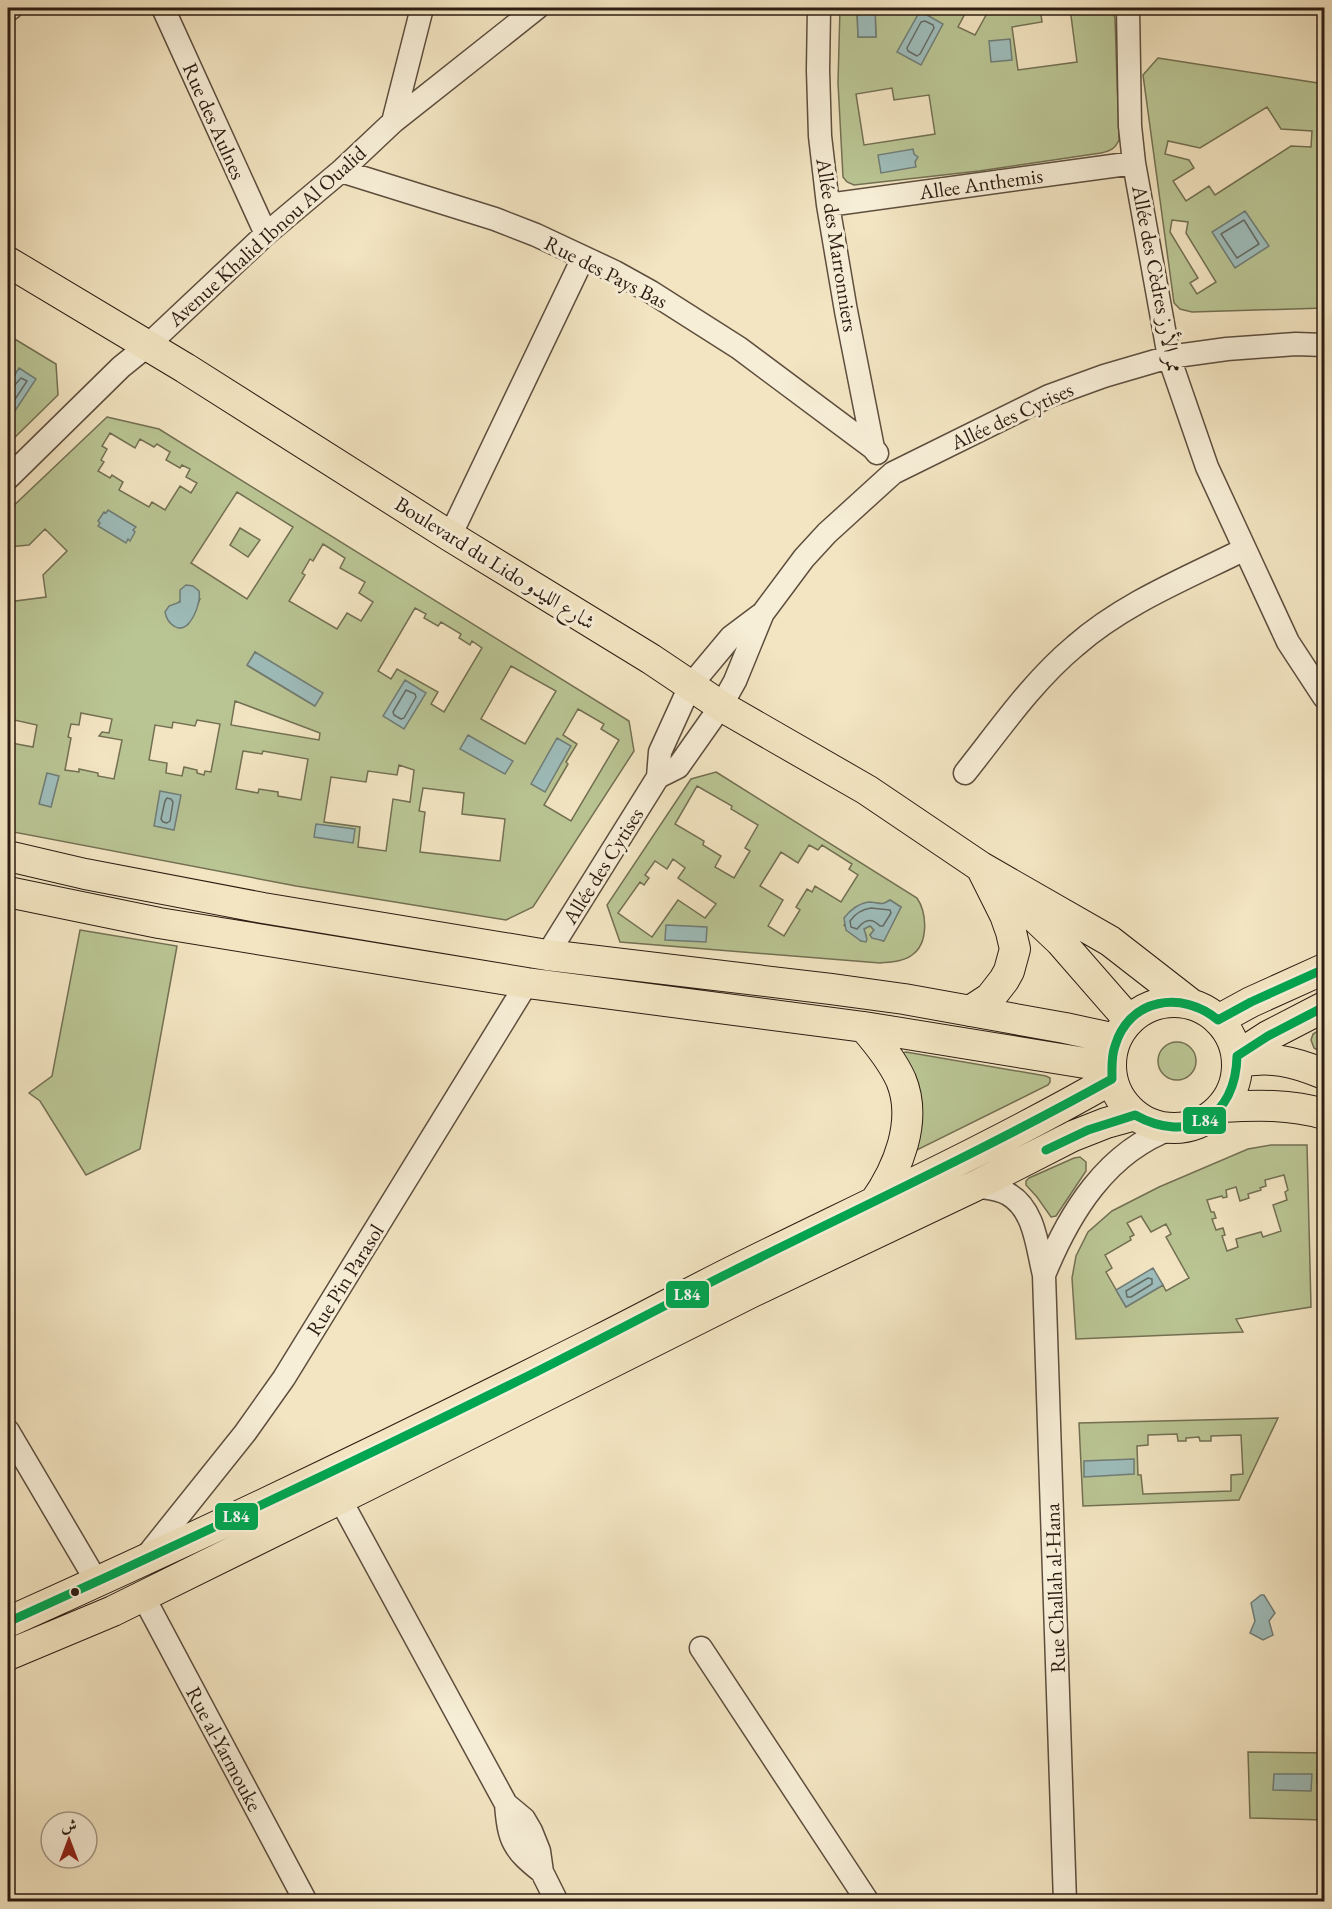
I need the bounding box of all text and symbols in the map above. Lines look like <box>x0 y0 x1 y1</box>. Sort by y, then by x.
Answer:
street label: Rue des Aulnes <box>177 58 252 184</box>
street label: Avenue Khalid Ibnou Al Oualid <box>161 139 372 333</box>
street label: Allée des Marronniers <box>810 155 865 334</box>
street label: Allee Anthemis <box>916 161 1045 206</box>
street label: Allée des Cèdres ممر الأرز <box>1126 182 1190 375</box>
street label: Rue des Pays Bas <box>540 229 673 314</box>
street label: Allée des Cytises <box>945 375 1078 456</box>
street label: Boulevard du Lido شارع الليدو <box>387 490 600 640</box>
street label: Allée des Cytises <box>556 802 649 930</box>
line badge: L84 <box>1182 1106 1227 1135</box>
text: L84 <box>1192 1110 1219 1131</box>
street label: Rue Pin Parasol <box>300 1219 390 1341</box>
line badge: L84 <box>665 1280 710 1309</box>
text: L84 <box>674 1284 701 1305</box>
line badge: L84 <box>214 1502 259 1531</box>
street label: Rue Challah al-Hana <box>1038 1502 1071 1673</box>
text: L84 <box>223 1506 250 1527</box>
unlabelled marker <box>69 1586 81 1598</box>
street label: Rue al-Yarmouke <box>180 1682 269 1816</box>
north arrow <box>39 1810 99 1870</box>
text: ش <box>61 1815 77 1836</box>

